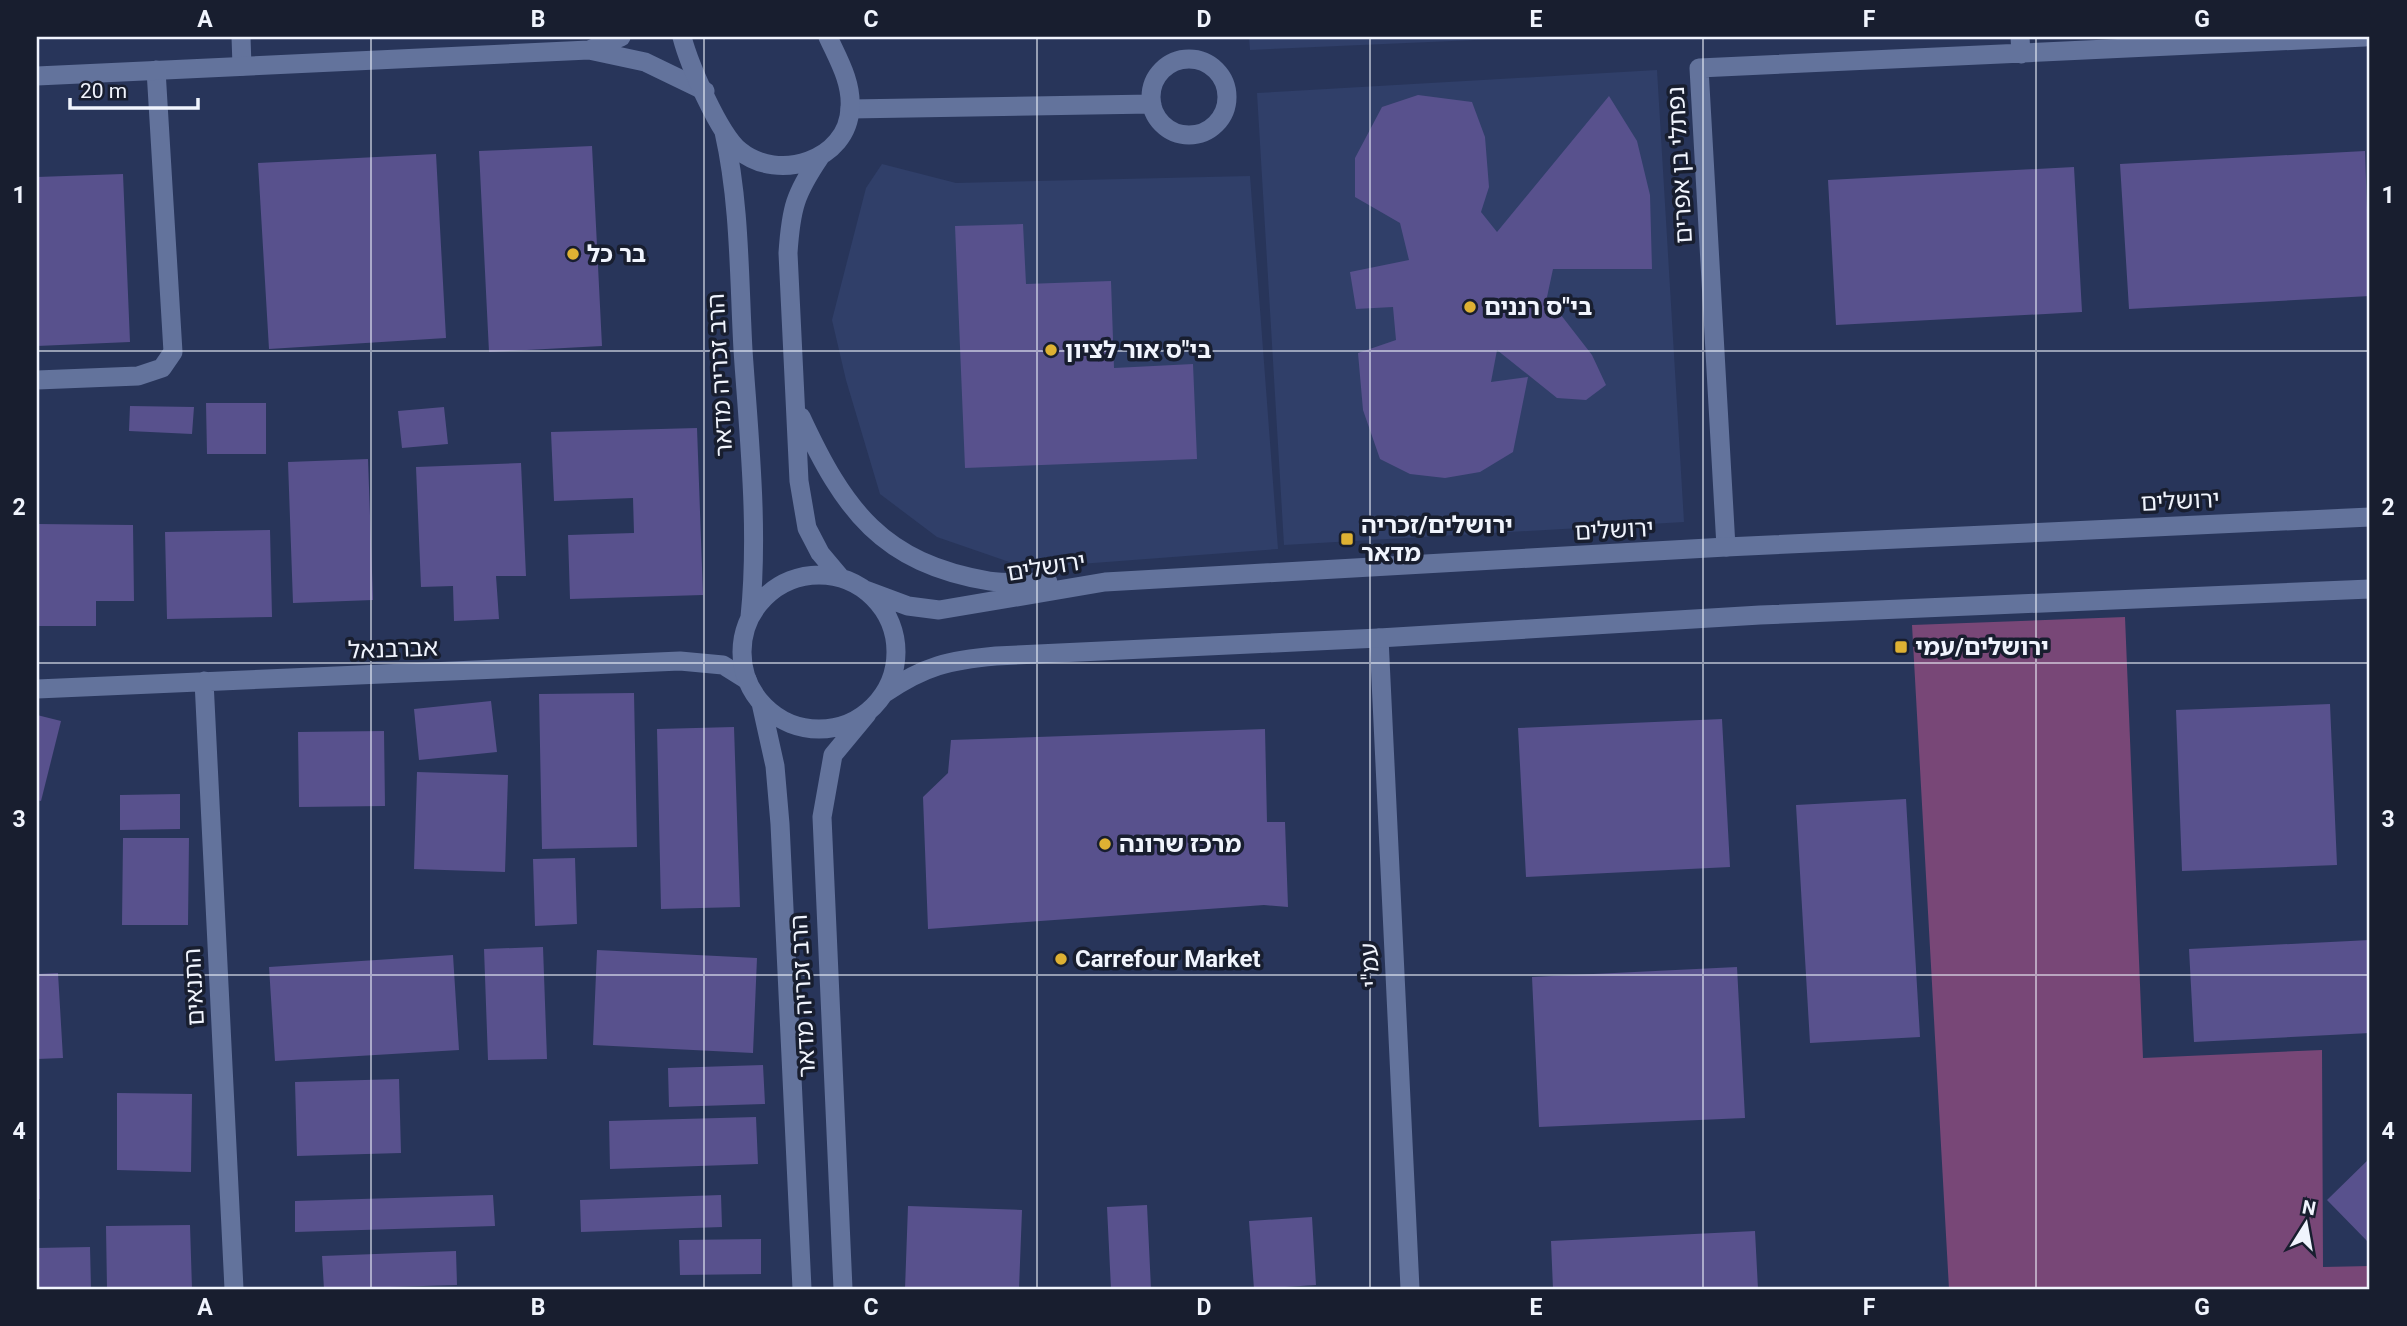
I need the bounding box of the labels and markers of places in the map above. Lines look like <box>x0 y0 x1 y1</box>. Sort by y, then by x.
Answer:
place label: בר כל <box>587 240 646 268</box>
marker: בר כל <box>565 246 581 262</box>
place label: בי"ס רננים <box>1484 293 1592 321</box>
marker: בי"ס רננים <box>1462 299 1478 315</box>
place label: בי"ס אור לציון <box>1065 336 1212 364</box>
marker: בי"ס אור לציון <box>1043 342 1059 358</box>
place label: ירושלים/זכריה מדאר <box>1361 511 1513 567</box>
marker: ירושלים/זכריה מדאר <box>1339 531 1355 547</box>
place label: ירושלים/עמי <box>1915 633 2049 661</box>
marker: ירושלים/עמי <box>1893 639 1909 655</box>
place label: מרכז שרונה <box>1119 830 1242 858</box>
marker: מרכז שרונה <box>1097 836 1113 852</box>
place label: Carrefour Market <box>1075 945 1261 973</box>
marker: Carrefour Market <box>1053 951 1069 967</box>

